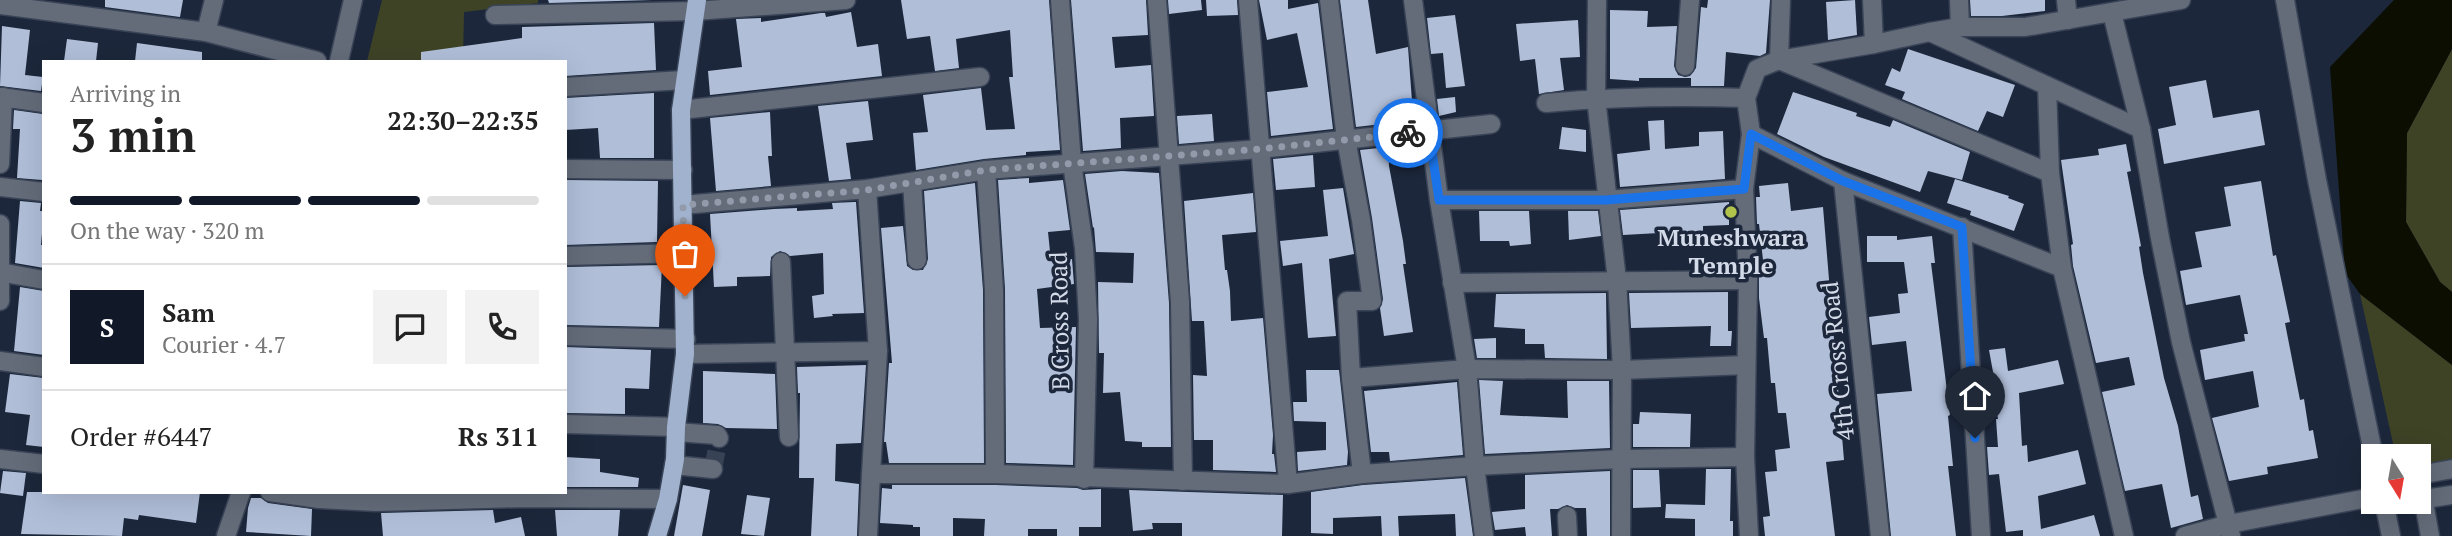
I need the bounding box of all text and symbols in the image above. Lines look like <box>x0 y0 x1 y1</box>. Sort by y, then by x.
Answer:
text: Arriving in <box>70 78 181 109</box>
courier <box>1373 98 1443 168</box>
text: 22:30–22:35 <box>387 103 539 137</box>
text: 3 min <box>70 104 196 165</box>
icon: bike <box>1389 114 1427 152</box>
marker: Muneshwara Temple <box>1723 204 1739 220</box>
text: On the way · 320 m <box>70 215 264 246</box>
place label: Muneshwara Temple <box>1657 221 1805 281</box>
pin <box>655 224 715 296</box>
icon: bag <box>666 235 704 273</box>
street label: B Cross Road <box>1042 251 1076 391</box>
street label: 4th Cross Road <box>1813 280 1861 442</box>
button: chat <box>373 290 447 364</box>
button: phone <box>465 290 539 364</box>
text: Sam <box>162 295 215 329</box>
text: S <box>100 310 114 344</box>
text: Courier · 4.7 <box>162 329 286 360</box>
pin <box>1945 366 2005 438</box>
icon: home <box>1956 377 1994 415</box>
text: Order #6447 <box>70 419 212 453</box>
text: Rs 311 <box>458 419 539 453</box>
north arrow <box>2361 444 2431 514</box>
map controls <box>2361 444 2431 514</box>

